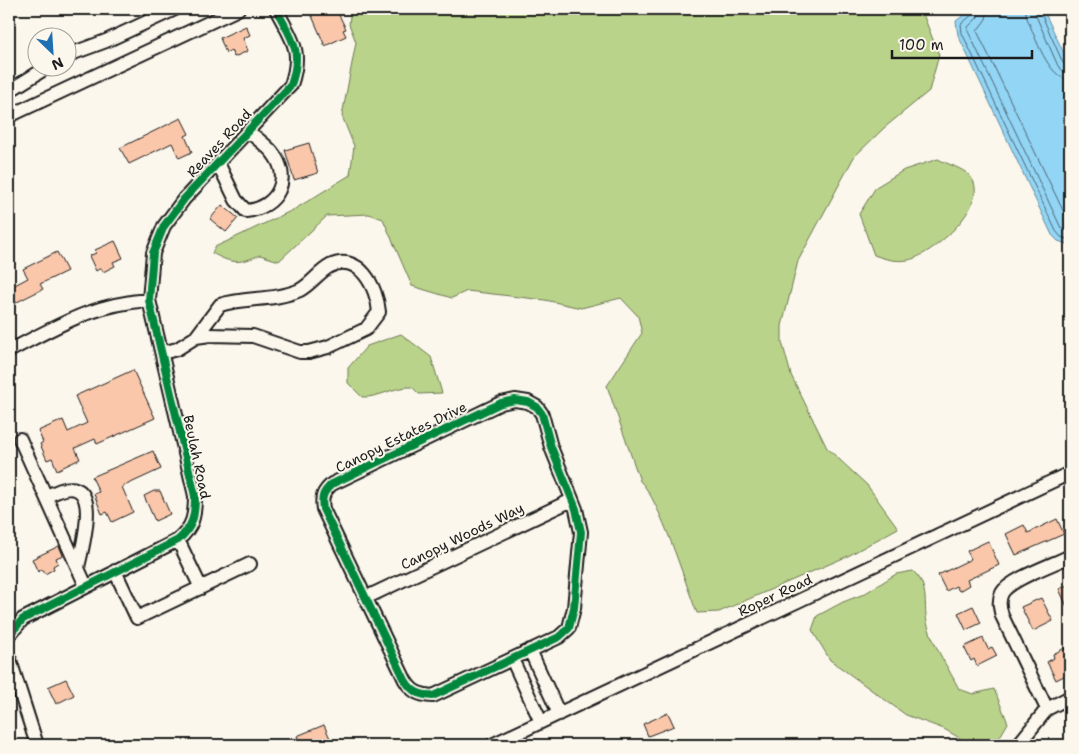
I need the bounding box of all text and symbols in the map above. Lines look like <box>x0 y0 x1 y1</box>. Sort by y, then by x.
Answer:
north arrow <box>28 28 78 78</box>
scale bar <box>892 28 1032 60</box>
text: 100 m <box>899 35 944 55</box>
text: N <box>49 53 66 74</box>
street label: Reaves Road <box>183 105 255 181</box>
street label: Canopy Estates Drive <box>332 397 470 477</box>
street label: Beulah Road <box>179 413 215 501</box>
street label: Canopy Woods Way <box>398 498 526 574</box>
street label: Roper Road <box>735 570 815 620</box>

